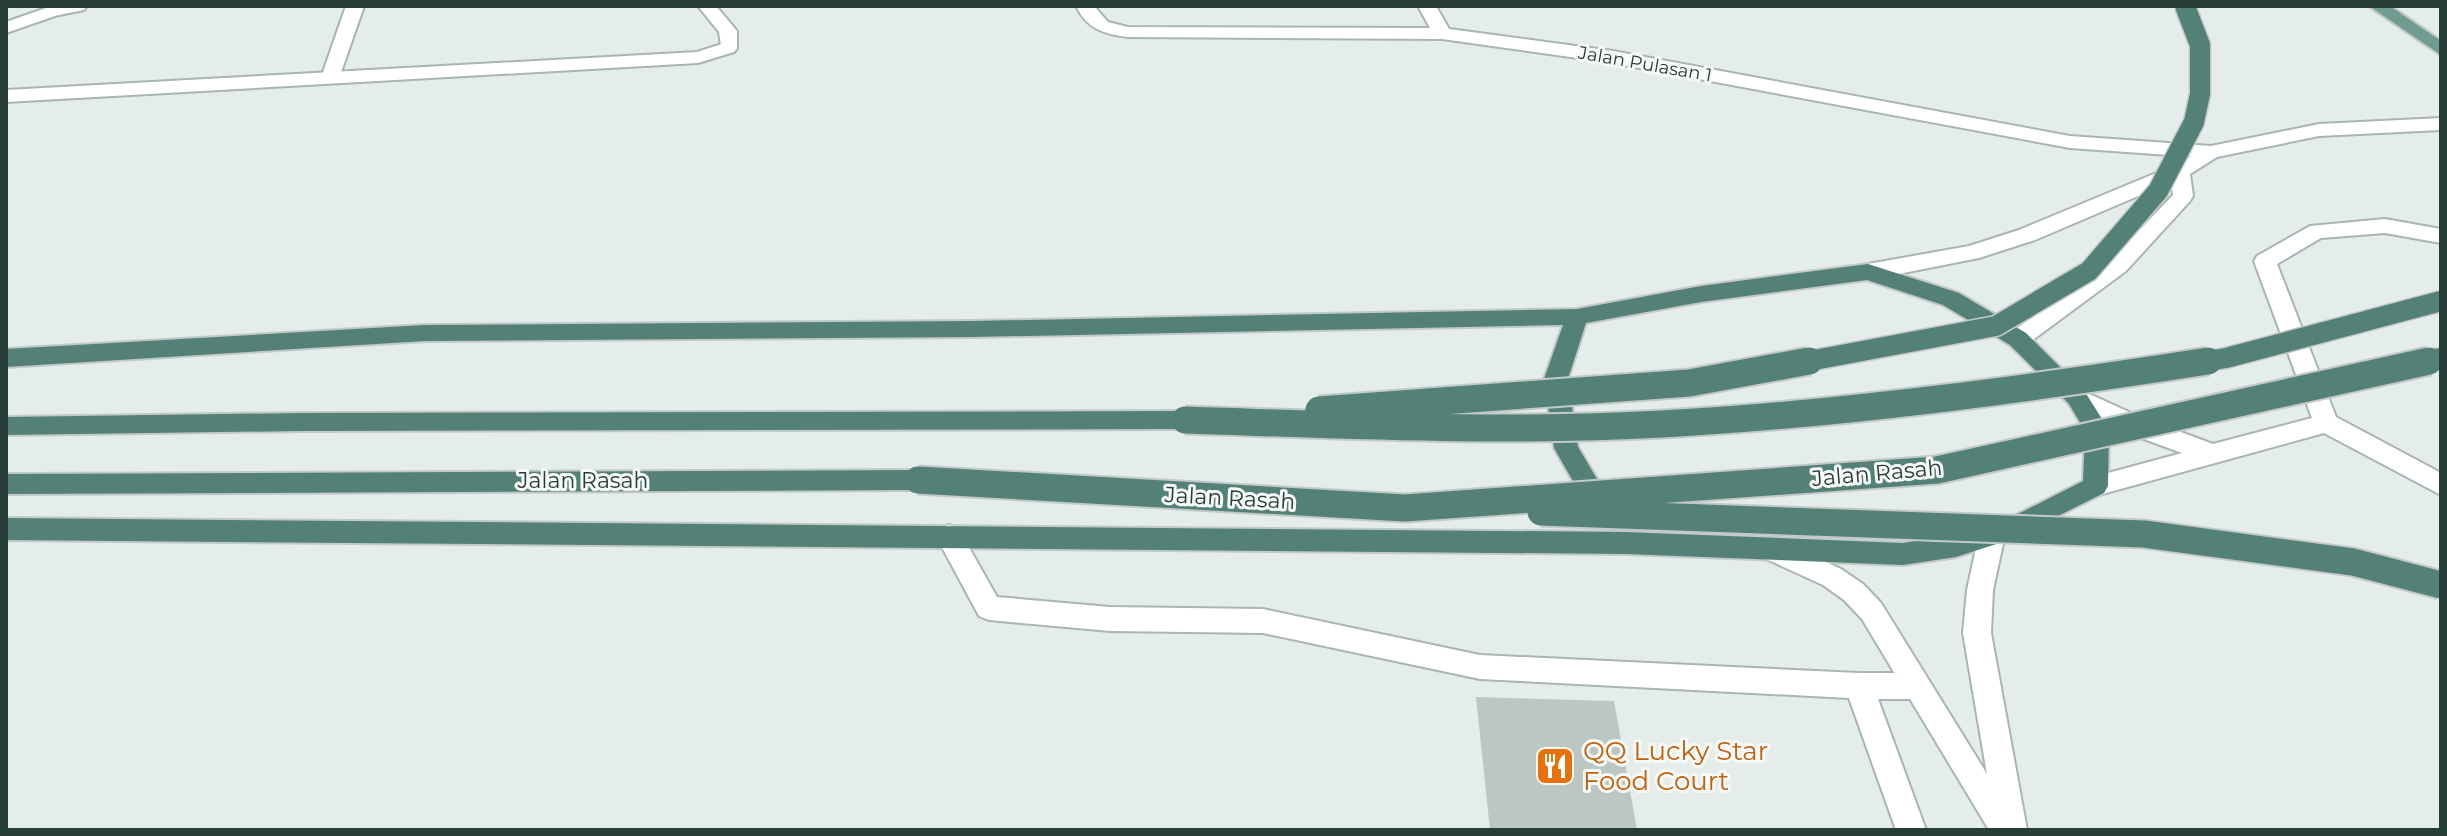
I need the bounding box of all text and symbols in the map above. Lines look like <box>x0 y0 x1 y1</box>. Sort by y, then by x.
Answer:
street label: Jalan Pulasan 1 <box>1575 41 1714 87</box>
street label: Jalan Rasah <box>1810 454 1943 492</box>
street label: Jalan Rasah <box>517 467 648 494</box>
street label: Jalan Rasah <box>1163 481 1296 515</box>
place label: QQ Lucky Star Food Court <box>1583 735 1768 797</box>
restaurant icon: QQ Lucky Star Food Court <box>1534 745 1576 787</box>

